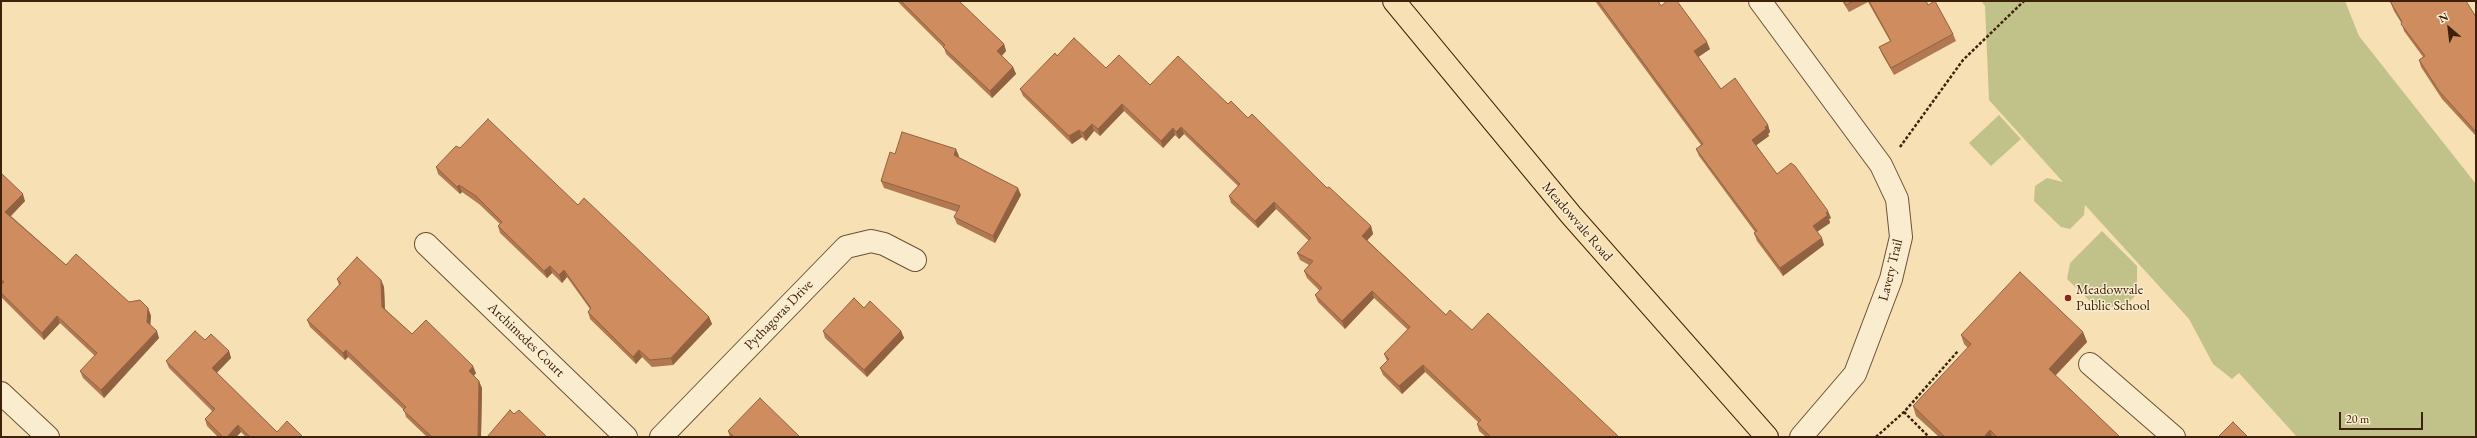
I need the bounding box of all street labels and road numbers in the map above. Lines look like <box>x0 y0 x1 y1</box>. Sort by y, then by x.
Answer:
street label: Meadowvale Road <box>1538 179 1616 265</box>
street label: Lavery Trail <box>1875 237 1907 303</box>
street label: Pythagoras Drive <box>741 276 817 354</box>
street label: Archimedes Court <box>484 299 568 381</box>

